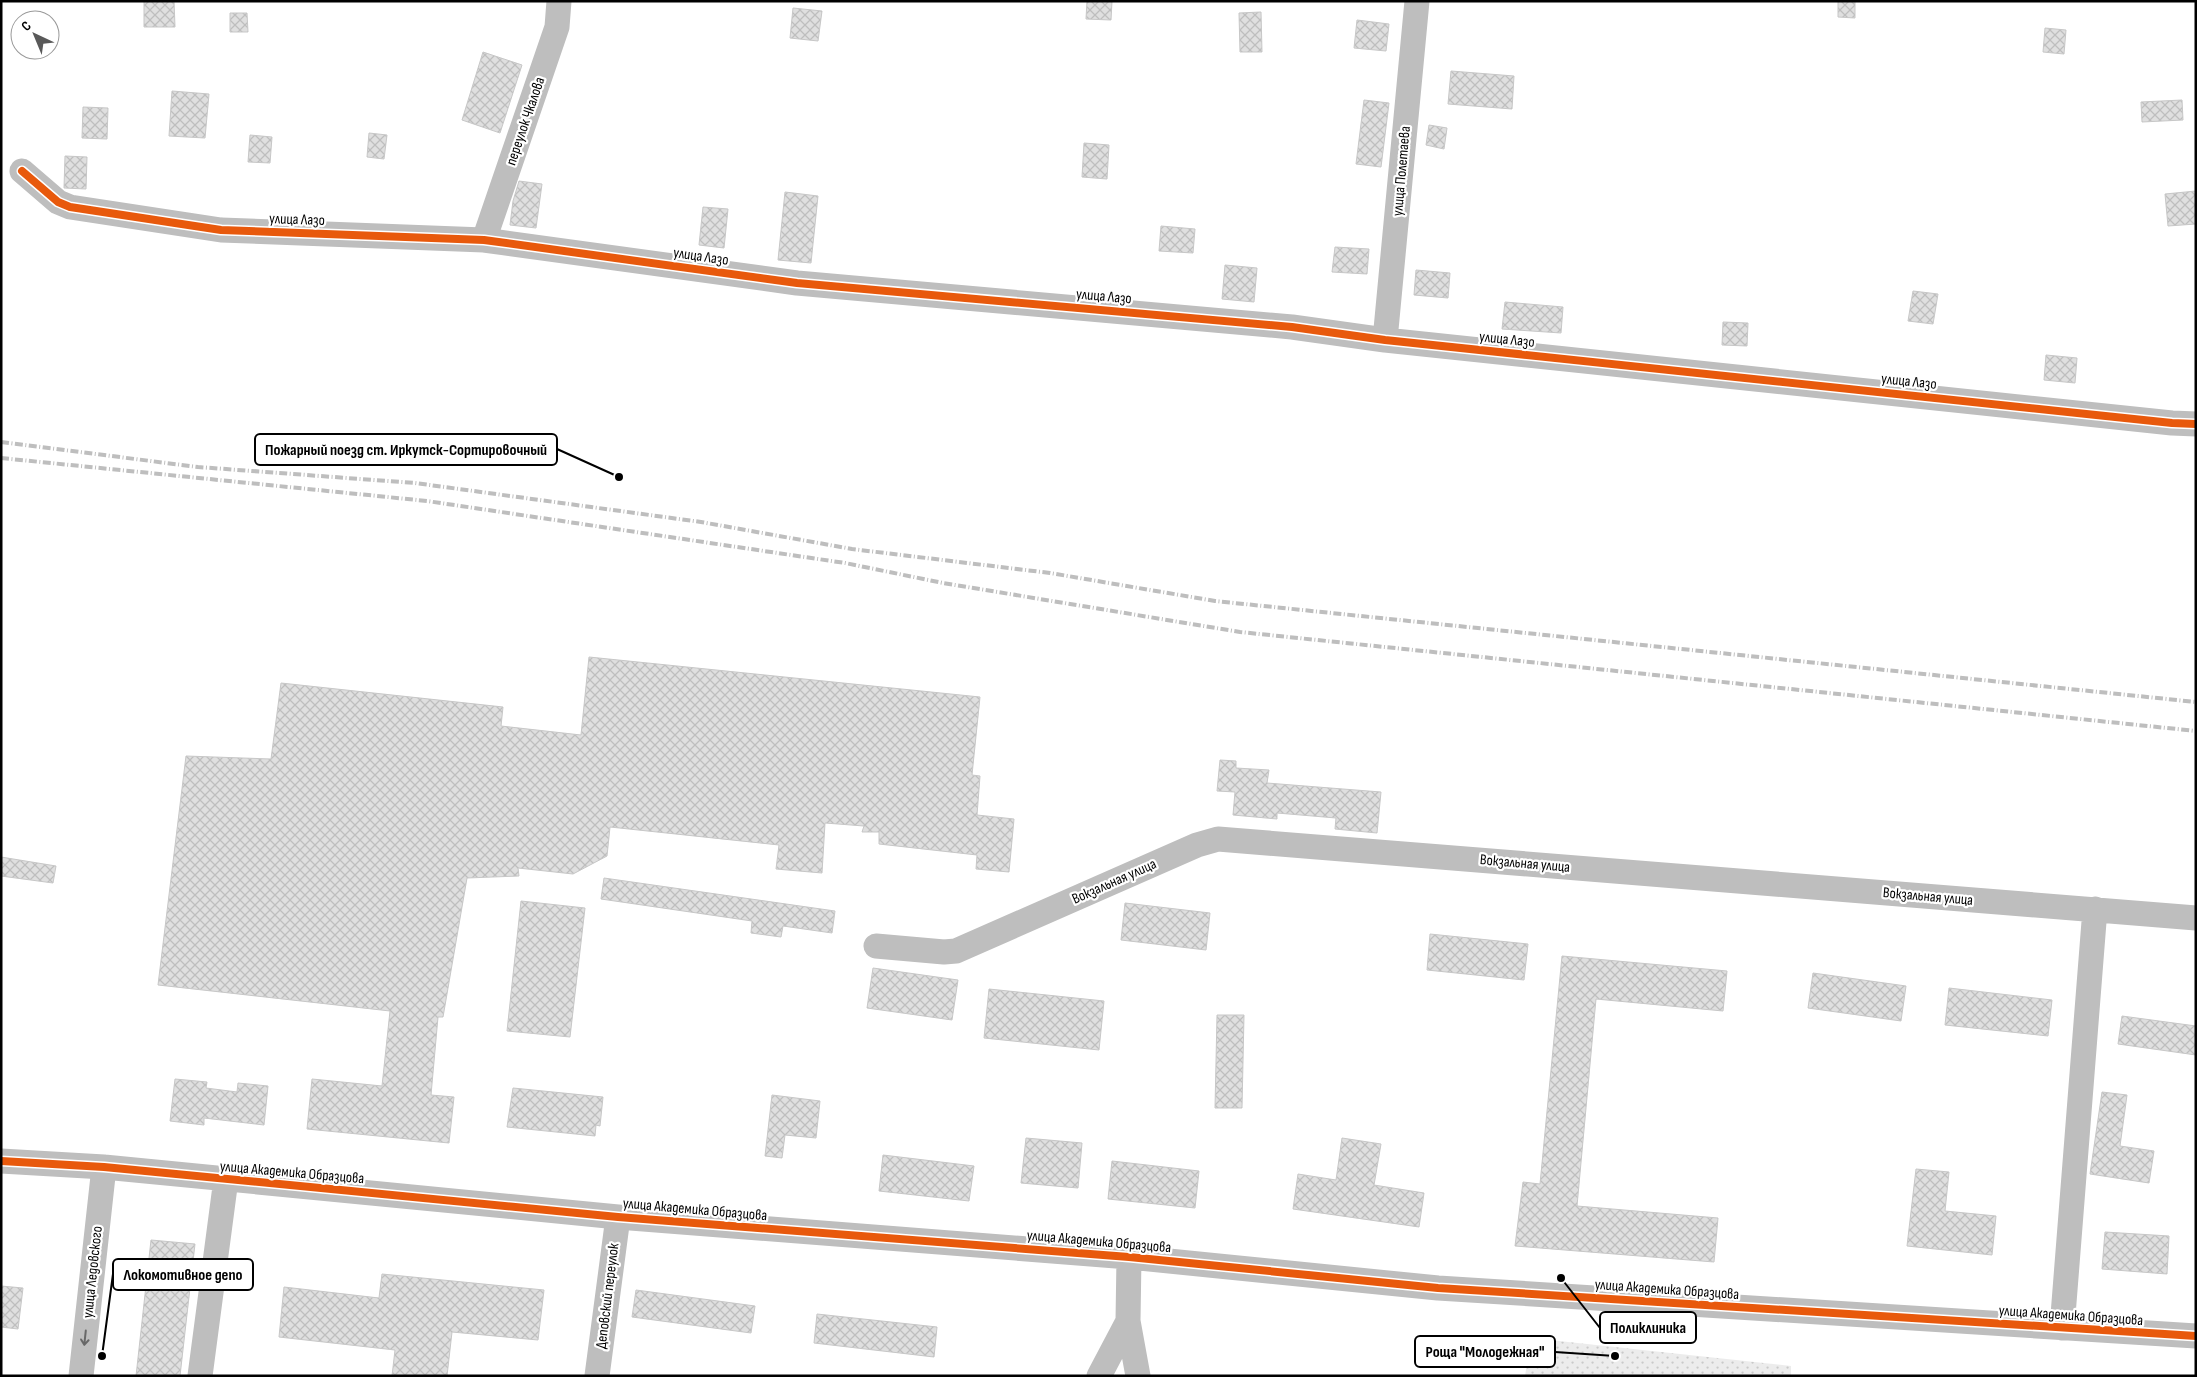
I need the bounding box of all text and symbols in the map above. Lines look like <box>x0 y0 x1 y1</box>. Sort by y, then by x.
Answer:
north arrow <box>10 10 60 60</box>
text: С <box>18 17 35 35</box>
street label: переулок Чкалова <box>501 74 550 168</box>
street label: улица Полетаева <box>1388 125 1415 217</box>
street label: улица Лазо <box>269 209 325 230</box>
street label: улица Лазо <box>672 243 730 270</box>
street label: улица Лазо <box>1075 285 1132 308</box>
street label: улица Лазо <box>1478 327 1536 352</box>
street label: улица Лазо <box>1880 369 1938 394</box>
callout: Пожарный поезд ст. Иркутск-Сортировочный <box>255 434 557 465</box>
text: Пожарный поезд ст. Иркутск-Сортировочный <box>265 441 547 460</box>
street label: Вокзальная улица <box>1479 850 1571 877</box>
street label: Вокзальная улица <box>1069 854 1160 909</box>
street label: Вокзальная улица <box>1882 883 1974 910</box>
street label: улица Академика Образцова <box>219 1157 365 1188</box>
street label: улица Академика Образцова <box>622 1194 768 1225</box>
street label: улица Ледовского <box>78 1225 107 1319</box>
street label: улица Академика Образцова <box>1026 1226 1172 1257</box>
street label: Деповский переулок <box>592 1242 623 1350</box>
callout: Локомотивное депо <box>113 1259 253 1290</box>
text: Локомотивное депо <box>122 1266 243 1285</box>
street label: улица Академика Образцова <box>1594 1275 1740 1304</box>
street label: улица Академика Образцова <box>1998 1301 2144 1330</box>
callout: Поликлиника <box>1600 1312 1696 1343</box>
text: Поликлиника <box>1610 1319 1686 1338</box>
one-way arrow <box>80 1329 90 1345</box>
callout: Роща "Молодежная" <box>1415 1336 1555 1367</box>
text: Роща "Молодежная" <box>1425 1343 1545 1362</box>

